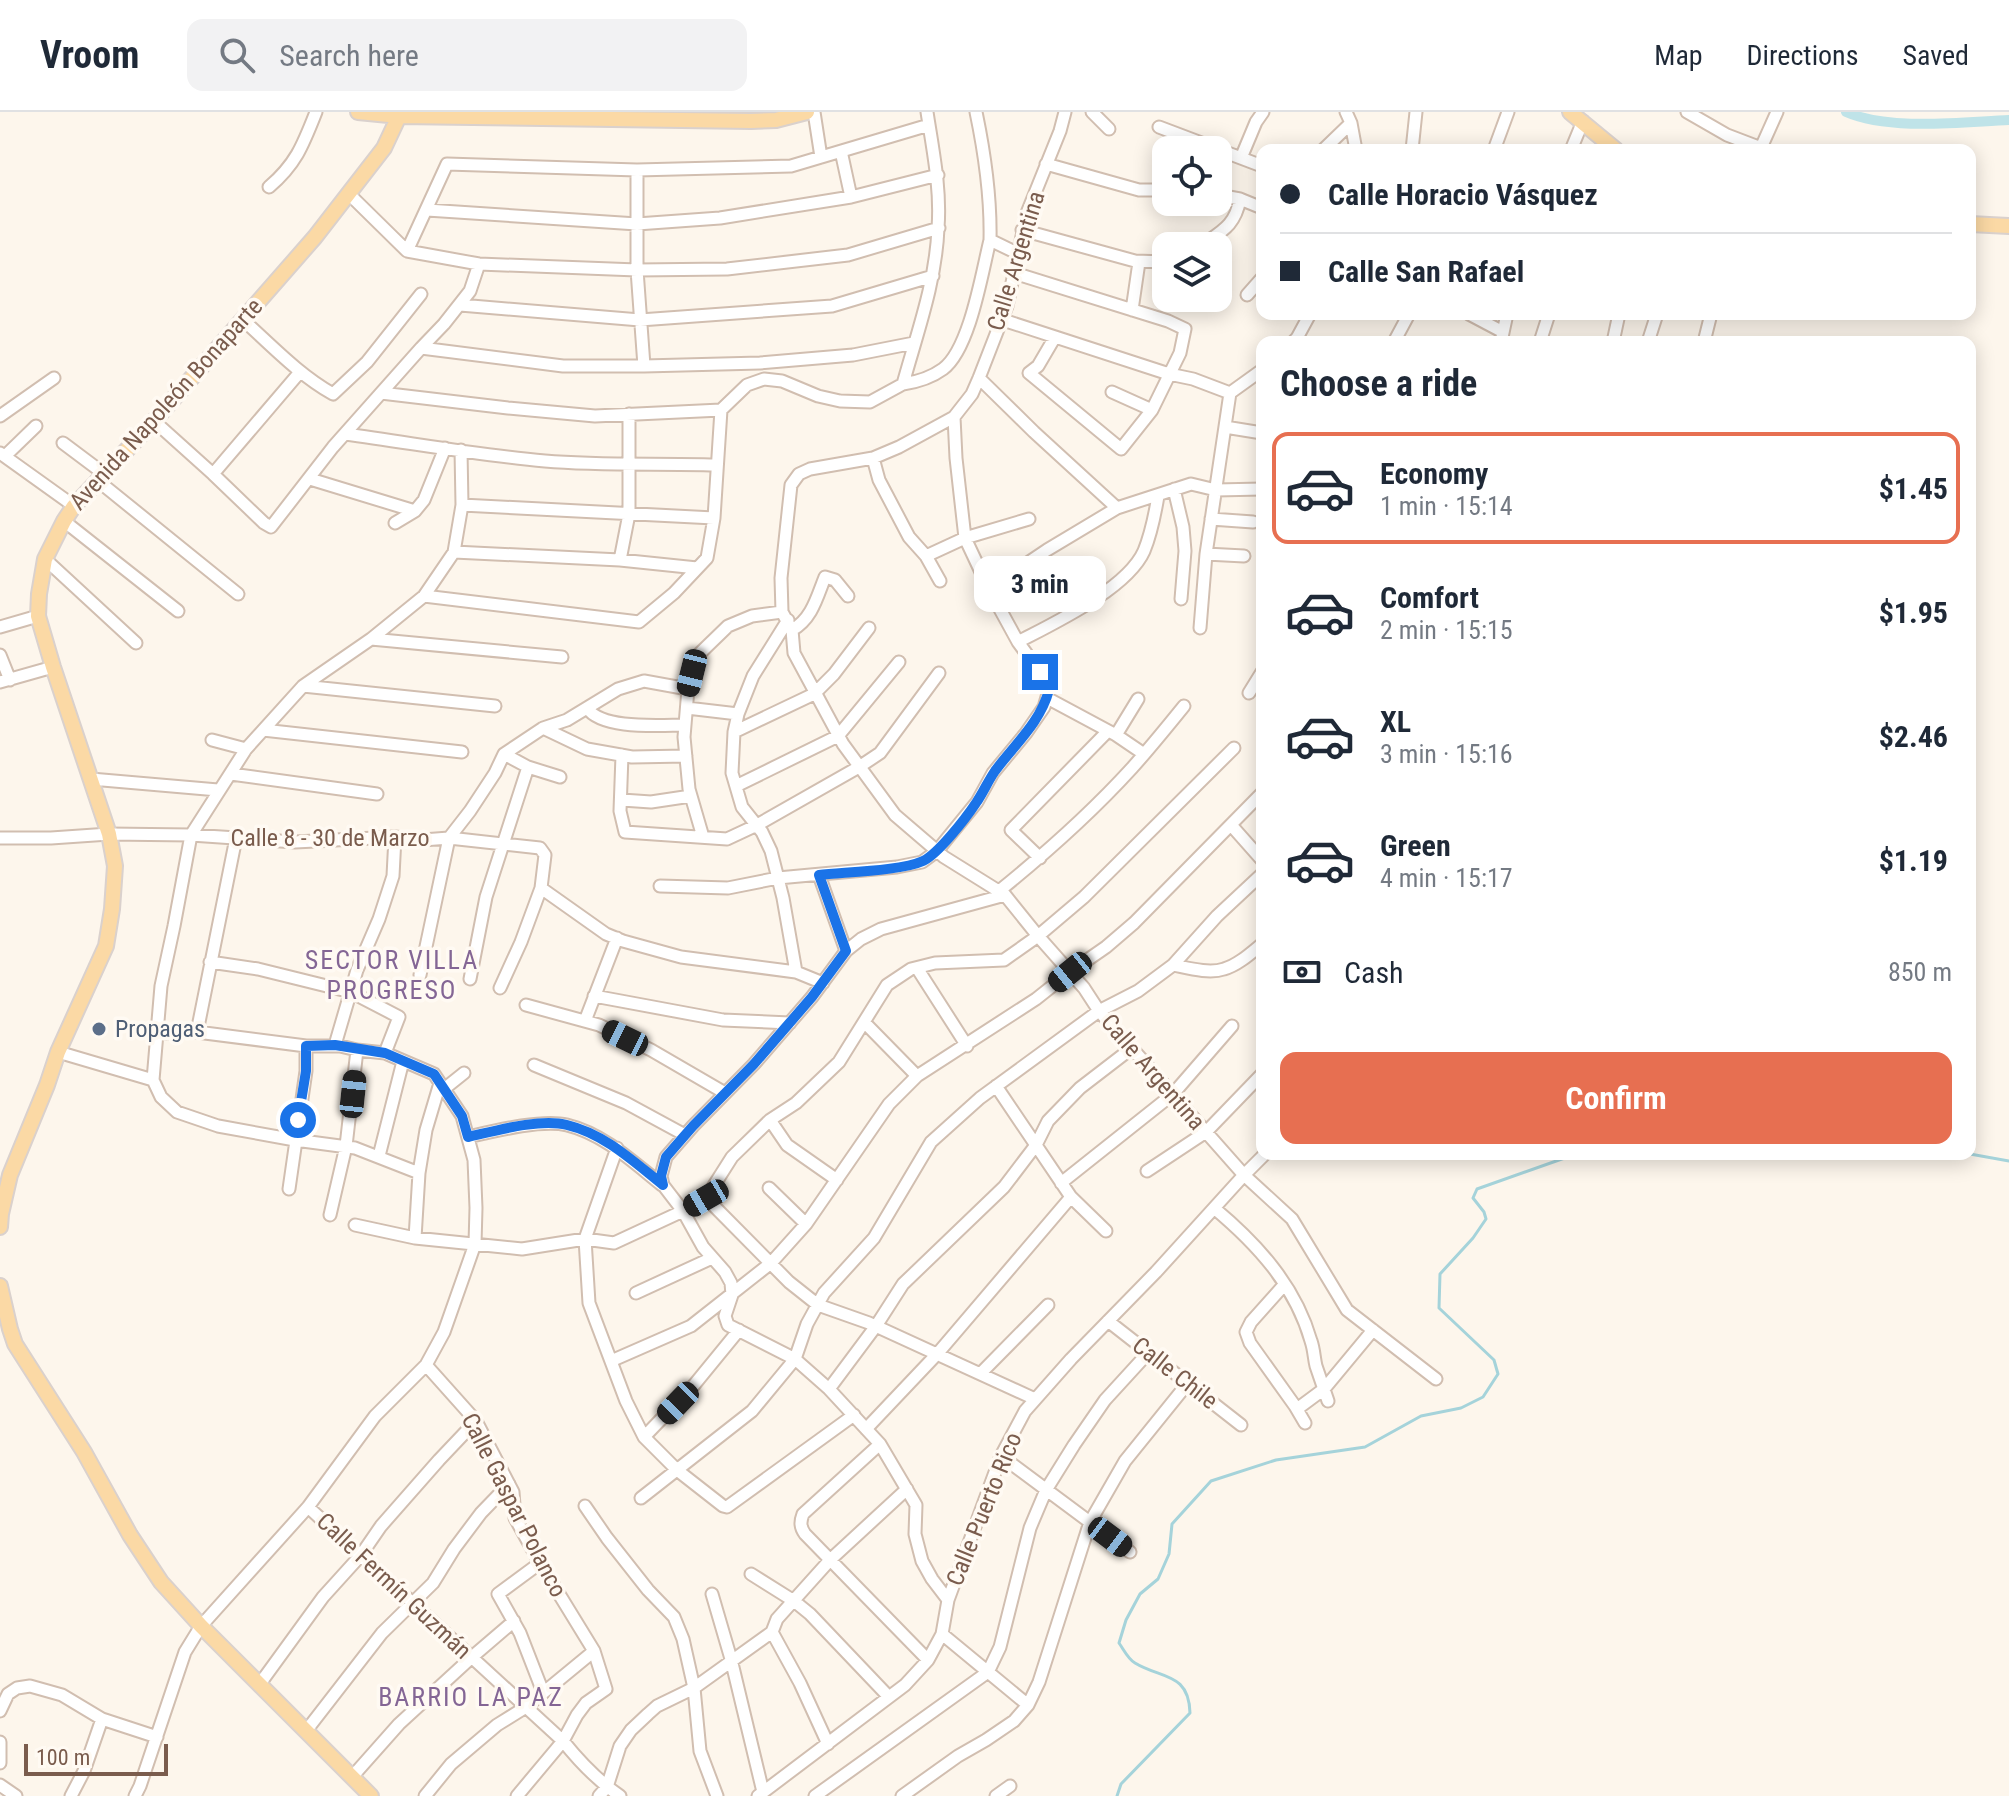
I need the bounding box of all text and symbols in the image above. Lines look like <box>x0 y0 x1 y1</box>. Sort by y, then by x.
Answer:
search box <box>187 19 747 91</box>
text: Vroom <box>40 33 139 77</box>
icon: search <box>215 33 259 77</box>
text: Search here <box>279 38 419 73</box>
text: Map <box>1654 39 1703 72</box>
text: Directions <box>1747 39 1858 72</box>
text: Saved <box>1902 39 1969 72</box>
map controls <box>1152 136 1232 312</box>
button: locate <box>1152 136 1232 216</box>
text: Calle Horacio Vásquez <box>1328 177 1598 212</box>
street label: Calle Argentina <box>982 188 1050 334</box>
button: layers <box>1152 232 1232 312</box>
text: Calle San Rafael <box>1328 254 1524 289</box>
street label: Avenida Napoleón Bonaparte <box>64 293 268 515</box>
text: Choose a ride <box>1280 363 1477 405</box>
icon: car <box>1284 452 1356 524</box>
text: Economy <box>1380 456 1488 491</box>
text: $1.45 <box>1879 471 1948 506</box>
text: 1 min · 15:14 <box>1380 491 1513 521</box>
callout: 3 min <box>974 556 1106 612</box>
text: 3 min <box>1011 569 1069 599</box>
icon: car <box>1284 576 1356 648</box>
text: Comfort <box>1380 580 1479 615</box>
text: $1.95 <box>1879 595 1948 630</box>
text: 2 min · 15:15 <box>1380 615 1513 645</box>
car <box>675 647 709 699</box>
route end <box>1022 654 1058 690</box>
icon: car <box>1284 700 1356 772</box>
text: XL <box>1380 704 1411 739</box>
text: $2.46 <box>1879 719 1948 754</box>
text: 3 min · 15:16 <box>1380 739 1513 769</box>
street label: Calle 8 - 30 de Marzo <box>231 824 429 852</box>
icon: car <box>1284 824 1356 896</box>
text: Green <box>1380 828 1451 863</box>
text: $1.19 <box>1879 843 1948 878</box>
text: 4 min · 15:17 <box>1380 863 1513 893</box>
district label: SECTOR VILLA PROGRESO <box>305 945 479 1005</box>
car <box>1044 948 1096 996</box>
icon: cash <box>1280 950 1324 994</box>
text: Cash <box>1344 955 1404 990</box>
text: 850 m <box>1888 957 1952 987</box>
street label: Calle Argentina <box>1095 1008 1211 1136</box>
place label: Propagas <box>115 1015 205 1043</box>
car <box>598 1017 652 1059</box>
marker: Propagas <box>90 1020 108 1038</box>
button: Confirm <box>1280 1052 1952 1144</box>
car <box>339 1069 367 1119</box>
route start <box>280 1102 316 1138</box>
car <box>679 1176 733 1220</box>
street label: Calle Chile <box>1127 1331 1223 1415</box>
car <box>653 1377 703 1429</box>
street label: Calle Gaspar Polanco <box>456 1408 572 1602</box>
street label: Calle Puerto Rico <box>941 1428 1027 1590</box>
street label: Calle Fermín Guzmán <box>311 1507 477 1665</box>
car <box>1084 1513 1136 1561</box>
district label: BARRIO LA PAZ <box>378 1682 564 1712</box>
scale bar <box>24 1740 168 1776</box>
text: 100 m <box>36 1745 90 1770</box>

